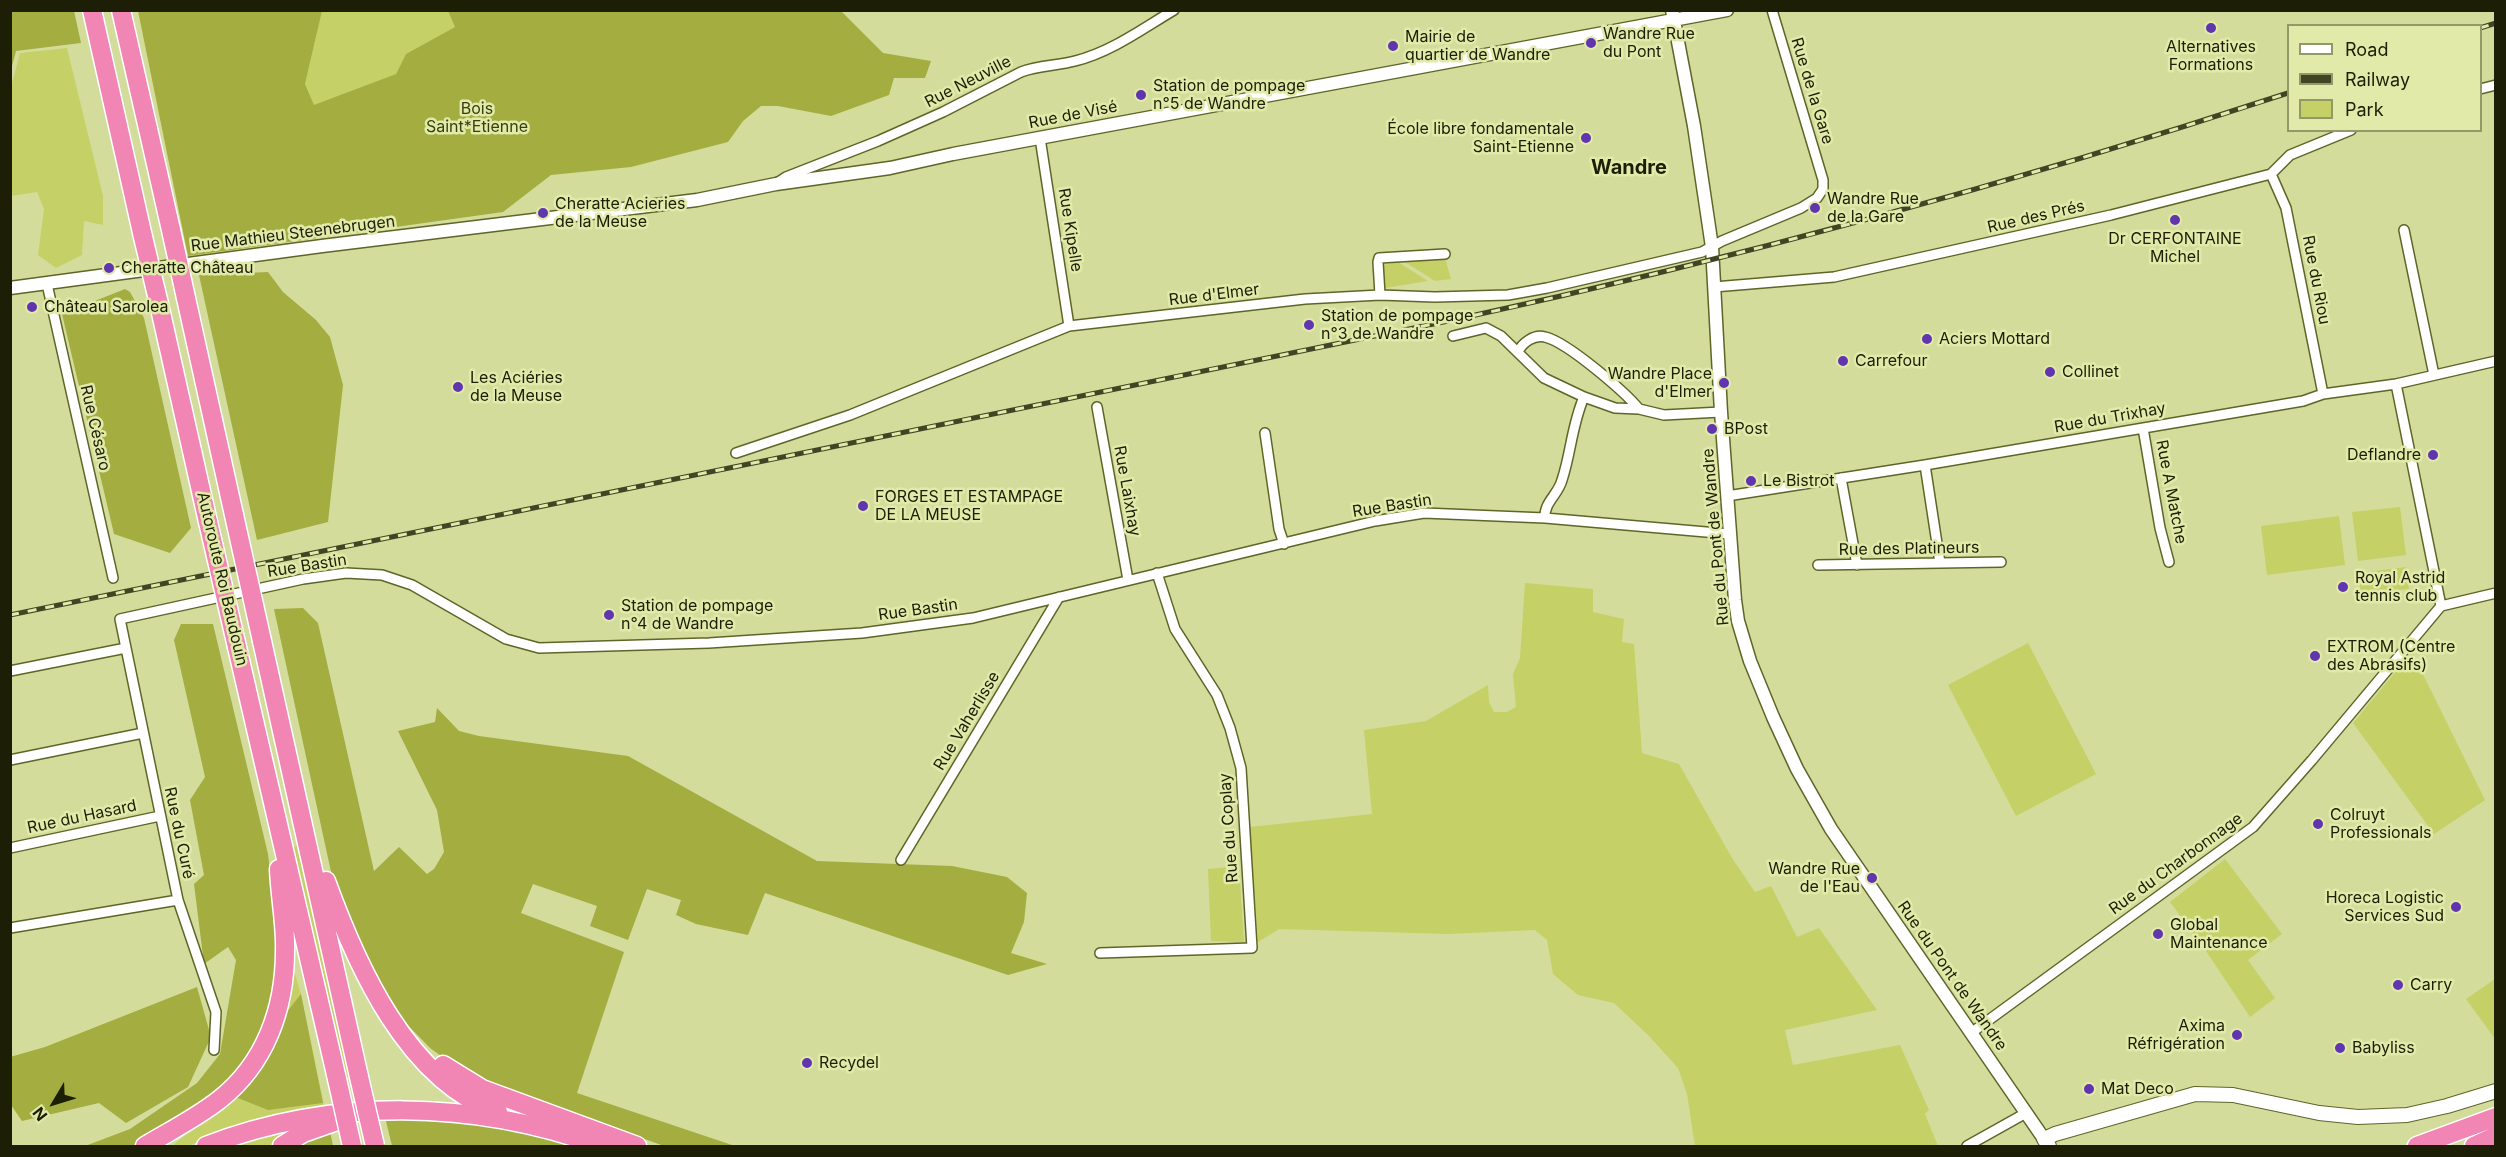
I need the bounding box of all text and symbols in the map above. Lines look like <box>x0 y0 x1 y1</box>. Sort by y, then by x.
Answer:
marker: Alternatives Formations <box>2204 21 2218 35</box>
place label: Wandre Rue du Pont <box>1603 24 1695 62</box>
legend <box>2287 24 2482 132</box>
place label: Mairie de quartier de Wandre <box>1405 27 1550 65</box>
street label: Rue de la Gare <box>1787 35 1837 147</box>
marker: Wandre Rue du Pont <box>1584 36 1598 50</box>
place label: Alternatives Formations <box>2166 37 2256 75</box>
marker: Mairie de quartier de Wandre <box>1386 39 1400 53</box>
text: Road <box>2345 39 2388 60</box>
street label: Rue Neuville <box>922 52 1014 112</box>
text: Railway <box>2345 69 2410 90</box>
place label: Station de pompage n°5 de Wandre <box>1153 76 1305 114</box>
marker: Station de pompage n°5 de Wandre <box>1134 88 1148 102</box>
street label: Rue de Visé <box>1027 97 1119 133</box>
park label: Bois Saint*Etienne <box>426 99 528 137</box>
text: Park <box>2345 99 2384 120</box>
place label: École libre fondamentale Saint-Etienne <box>1387 119 1574 157</box>
marker: École libre fondamentale Saint-Etienne <box>1579 131 1593 145</box>
district label: Wandre <box>1591 156 1667 180</box>
street label: Rue Kipelle <box>1054 187 1086 273</box>
place label: Wandre Rue de la Gare <box>1827 189 1919 227</box>
place label: Cheratte Acieries de la Meuse <box>555 194 686 232</box>
street label: Rue des Prés <box>1985 196 2087 238</box>
marker: Wandre Rue de la Gare <box>1808 201 1822 215</box>
marker: Cheratte Acieries de la Meuse <box>536 206 550 220</box>
street label: Rue Mathieu Steenebrugen <box>190 212 396 256</box>
marker: Dr CERFONTAINE Michel <box>2168 213 2182 227</box>
place label: Dr CERFONTAINE Michel <box>2108 229 2242 267</box>
street label: Rue du Riou <box>2298 234 2334 326</box>
place label: Cheratte Château <box>121 258 253 278</box>
marker: Cheratte Château <box>102 261 116 275</box>
street label: Rue d'Elmer <box>1168 280 1260 310</box>
place label: Château Sarolea <box>44 297 169 317</box>
marker: Château Sarolea <box>25 300 39 314</box>
place label: Station de pompage n°3 de Wandre <box>1321 306 1473 344</box>
marker: Station de pompage n°3 de Wandre <box>1302 318 1316 332</box>
place label: Aciers Mottard <box>1939 329 2050 349</box>
marker: Aciers Mottard <box>1920 332 1934 346</box>
place label: Carrefour <box>1855 351 1928 371</box>
marker: Carrefour <box>1836 354 1850 368</box>
place label: Collinet <box>2062 362 2119 382</box>
place label: Wandre Place d'Elmer <box>1608 364 1712 402</box>
marker: Collinet <box>2043 365 2057 379</box>
place label: Les Aciéries de la Meuse <box>470 368 563 406</box>
marker: Wandre Place d'Elmer <box>1717 376 1731 390</box>
marker: Les Aciéries de la Meuse <box>451 380 465 394</box>
street label: Rue Césaro <box>76 383 114 473</box>
street label: Rue du Trixhay <box>2053 399 2167 437</box>
place label: BPost <box>1724 419 1768 439</box>
marker: BPost <box>1705 422 1719 436</box>
street label: Rue A Matche <box>2152 438 2190 546</box>
street label: Rue Laixhay <box>1110 444 1144 538</box>
place label: Deflandre <box>2347 445 2421 465</box>
street label: Rue du Pont de Wandre <box>1699 447 1733 627</box>
marker: Deflandre <box>2426 448 2440 462</box>
place label: Le Bistrot <box>1763 471 1834 491</box>
marker: Le Bistrot <box>1744 474 1758 488</box>
place label: FORGES ET ESTAMPAGE DE LA MEUSE <box>875 487 1063 525</box>
street label: Autoroute Roi Baudouin <box>193 490 251 668</box>
street label: Rue Bastin <box>1351 490 1433 522</box>
marker: FORGES ET ESTAMPAGE DE LA MEUSE <box>856 499 870 513</box>
street label: Rue des Platineurs <box>1839 538 1979 560</box>
street label: Rue Bastin <box>266 550 348 582</box>
place label: Royal Astrid tennis club <box>2355 568 2445 606</box>
marker: Royal Astrid tennis club <box>2336 580 2350 594</box>
street label: Rue Bastin <box>877 595 959 625</box>
place label: Station de pompage n°4 de Wandre <box>621 596 773 634</box>
marker: Station de pompage n°4 de Wandre <box>602 608 616 622</box>
place label: EXTROM (Centre des Abrasifs) <box>2327 637 2455 675</box>
marker: EXTROM (Centre des Abrasifs) <box>2308 649 2322 663</box>
street label: Rue Vaherlisse <box>930 668 1004 774</box>
street label: Rue du Coplay <box>1216 772 1242 884</box>
street label: Rue du Curé <box>160 785 198 881</box>
street label: Rue du Hasard <box>26 796 138 838</box>
place label: Colruyt Professionals <box>2330 805 2431 843</box>
street label: Rue du Charbonnage <box>2106 809 2246 919</box>
marker: Colruyt Professionals <box>2311 817 2325 831</box>
place label: Wandre Rue de l'Eau <box>1768 859 1860 897</box>
marker: Wandre Rue de l'Eau <box>1865 871 1879 885</box>
place label: Horeca Logistic Services Sud <box>2326 888 2444 926</box>
street label: Rue du Pont de Wandre <box>1893 898 2011 1054</box>
marker: Horeca Logistic Services Sud <box>2449 900 2463 914</box>
place label: Global Maintenance <box>2170 915 2268 953</box>
marker: Global Maintenance <box>2151 927 2165 941</box>
place label: Carry <box>2410 975 2452 995</box>
marker: Carry <box>2391 978 2405 992</box>
place label: Axima Réfrigération <box>2127 1016 2225 1054</box>
marker: Axima Réfrigération <box>2230 1028 2244 1042</box>
place label: Babyliss <box>2352 1038 2415 1058</box>
marker: Babyliss <box>2333 1041 2347 1055</box>
place label: Recydel <box>819 1053 879 1073</box>
marker: Recydel <box>800 1056 814 1070</box>
north arrow <box>24 1073 84 1133</box>
place label: Mat Deco <box>2101 1079 2174 1099</box>
marker: Mat Deco <box>2082 1082 2096 1096</box>
text: N <box>28 1103 51 1125</box>

